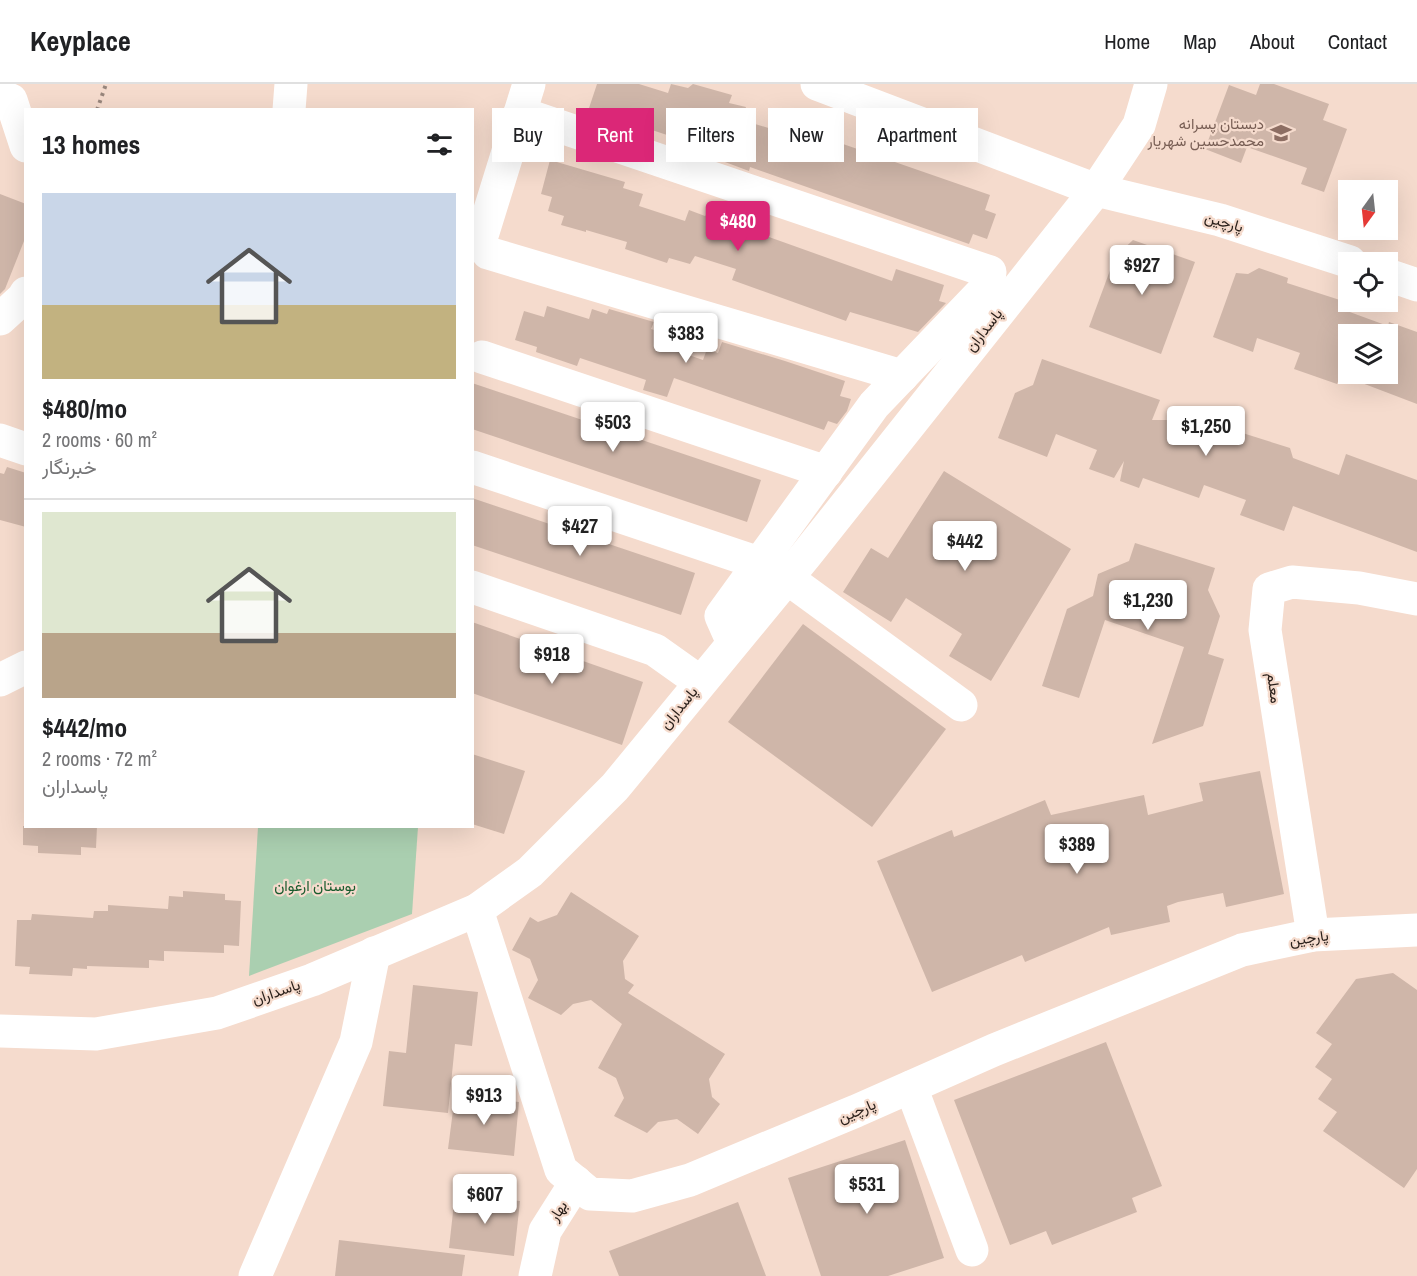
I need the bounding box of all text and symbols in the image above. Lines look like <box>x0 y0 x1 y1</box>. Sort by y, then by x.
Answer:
text: Keyplace <box>30 22 131 60</box>
text: Home <box>1104 27 1150 56</box>
text: Map <box>1183 27 1217 56</box>
text: About <box>1250 27 1295 56</box>
text: Contact <box>1328 27 1387 56</box>
chip: Buy <box>492 108 564 162</box>
chip: Rent <box>576 108 654 162</box>
chip: Filters <box>666 108 756 162</box>
chip: New <box>768 108 844 162</box>
chip: Apartment <box>856 108 978 162</box>
place label: دبستان پسرانه محمدحسین شهریار <box>1146 113 1264 151</box>
school or university icon: دبستان پسرانه محمدحسین شهریار <box>1269 121 1293 145</box>
text: 13 homes <box>42 127 140 162</box>
icon: filters <box>423 128 456 161</box>
north arrow <box>1338 180 1398 240</box>
map controls <box>1338 180 1398 384</box>
pin: $480 <box>702 201 774 252</box>
street label: پارچین <box>1202 206 1246 237</box>
text: $480 <box>720 207 756 234</box>
icon: home <box>195 232 303 340</box>
pin: $927 <box>1106 245 1178 296</box>
text: $927 <box>1124 251 1160 278</box>
button: locate <box>1338 252 1398 312</box>
street label: پاسداران <box>960 304 1007 356</box>
pin: $383 <box>650 313 722 364</box>
text: $383 <box>668 319 704 346</box>
button: layers <box>1338 324 1398 384</box>
text: $480/mo <box>42 391 127 426</box>
pin: $503 <box>577 402 649 453</box>
pin: $1,250 <box>1157 406 1255 457</box>
text: $503 <box>595 408 631 435</box>
text: $1,250 <box>1181 412 1231 439</box>
text: 2 rooms · 60 m² <box>42 426 157 453</box>
text: خبرنگار <box>42 453 97 480</box>
pin: $427 <box>544 506 616 557</box>
text: $427 <box>562 512 598 539</box>
pin: $442 <box>929 521 1001 572</box>
text: $442 <box>947 527 983 554</box>
icon: home <box>195 551 303 659</box>
pin: $1,230 <box>1099 580 1197 631</box>
text: $1,230 <box>1123 586 1173 613</box>
pin: $918 <box>516 634 588 685</box>
text: $918 <box>534 640 570 667</box>
street label: معلم <box>1262 671 1287 705</box>
street label: پاسداران <box>655 682 702 734</box>
text: $442/mo <box>42 710 127 745</box>
text: 2 rooms · 72 m² <box>42 745 157 772</box>
text: پاسداران <box>42 772 108 799</box>
pin: $389 <box>1041 824 1113 875</box>
text: $389 <box>1059 830 1095 857</box>
park label: بوستان ارغوان <box>274 875 356 896</box>
street label: پارچین <box>1288 924 1330 951</box>
street label: پاسداران <box>249 974 303 1010</box>
pin: $913 <box>448 1075 520 1126</box>
text: $913 <box>466 1081 502 1108</box>
street label: پارچین <box>835 1093 879 1128</box>
pin: $531 <box>831 1164 903 1215</box>
text: $531 <box>849 1170 885 1197</box>
pin: $607 <box>449 1174 521 1225</box>
text: $607 <box>467 1180 503 1207</box>
street label: بهار <box>543 1196 572 1226</box>

